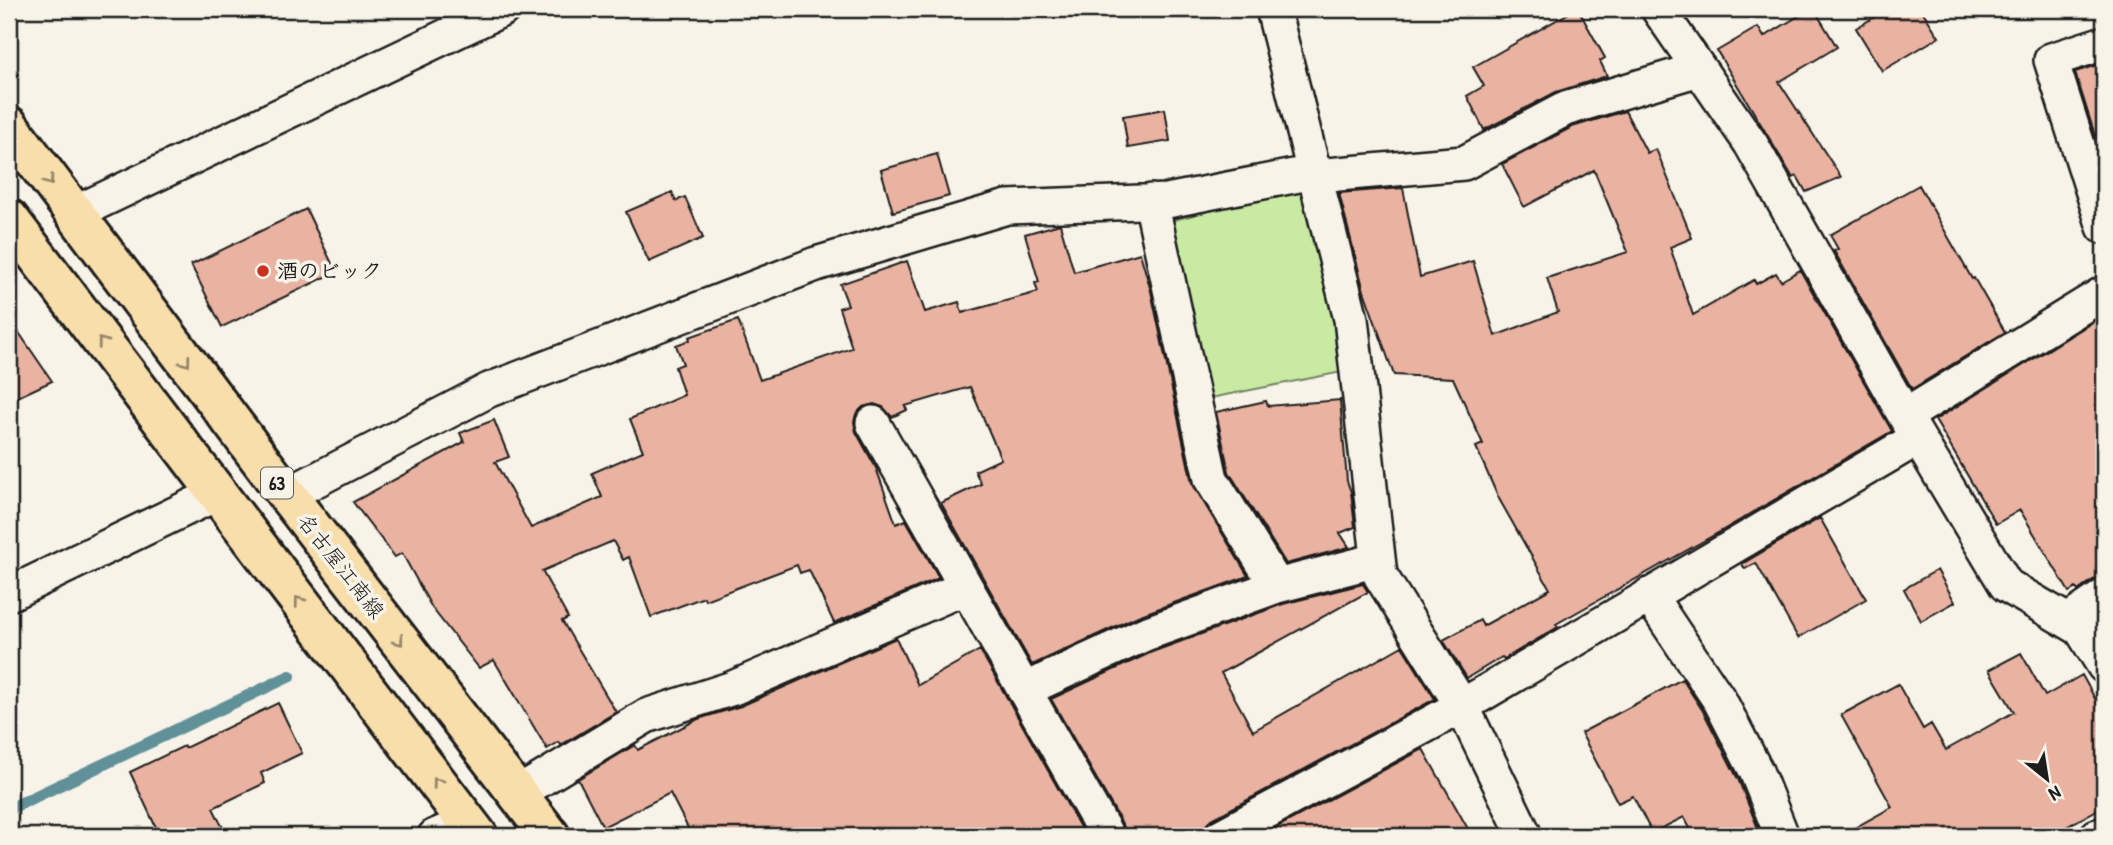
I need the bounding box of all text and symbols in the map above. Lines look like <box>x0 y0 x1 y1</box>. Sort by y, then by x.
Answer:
one-way arrow <box>41 173 53 186</box>
place label: 酒のビック <box>277 256 382 285</box>
marker: 酒のビック <box>255 263 271 279</box>
one-way arrow <box>97 337 110 350</box>
one-way arrow <box>178 355 191 367</box>
road number: 63 <box>261 468 293 498</box>
street label: 名古屋江南線 <box>291 507 392 624</box>
one-way arrow <box>294 596 307 609</box>
one-way arrow <box>390 633 403 645</box>
north arrow <box>2011 744 2082 814</box>
one-way arrow <box>432 777 445 790</box>
text: N <box>2045 780 2066 808</box>

